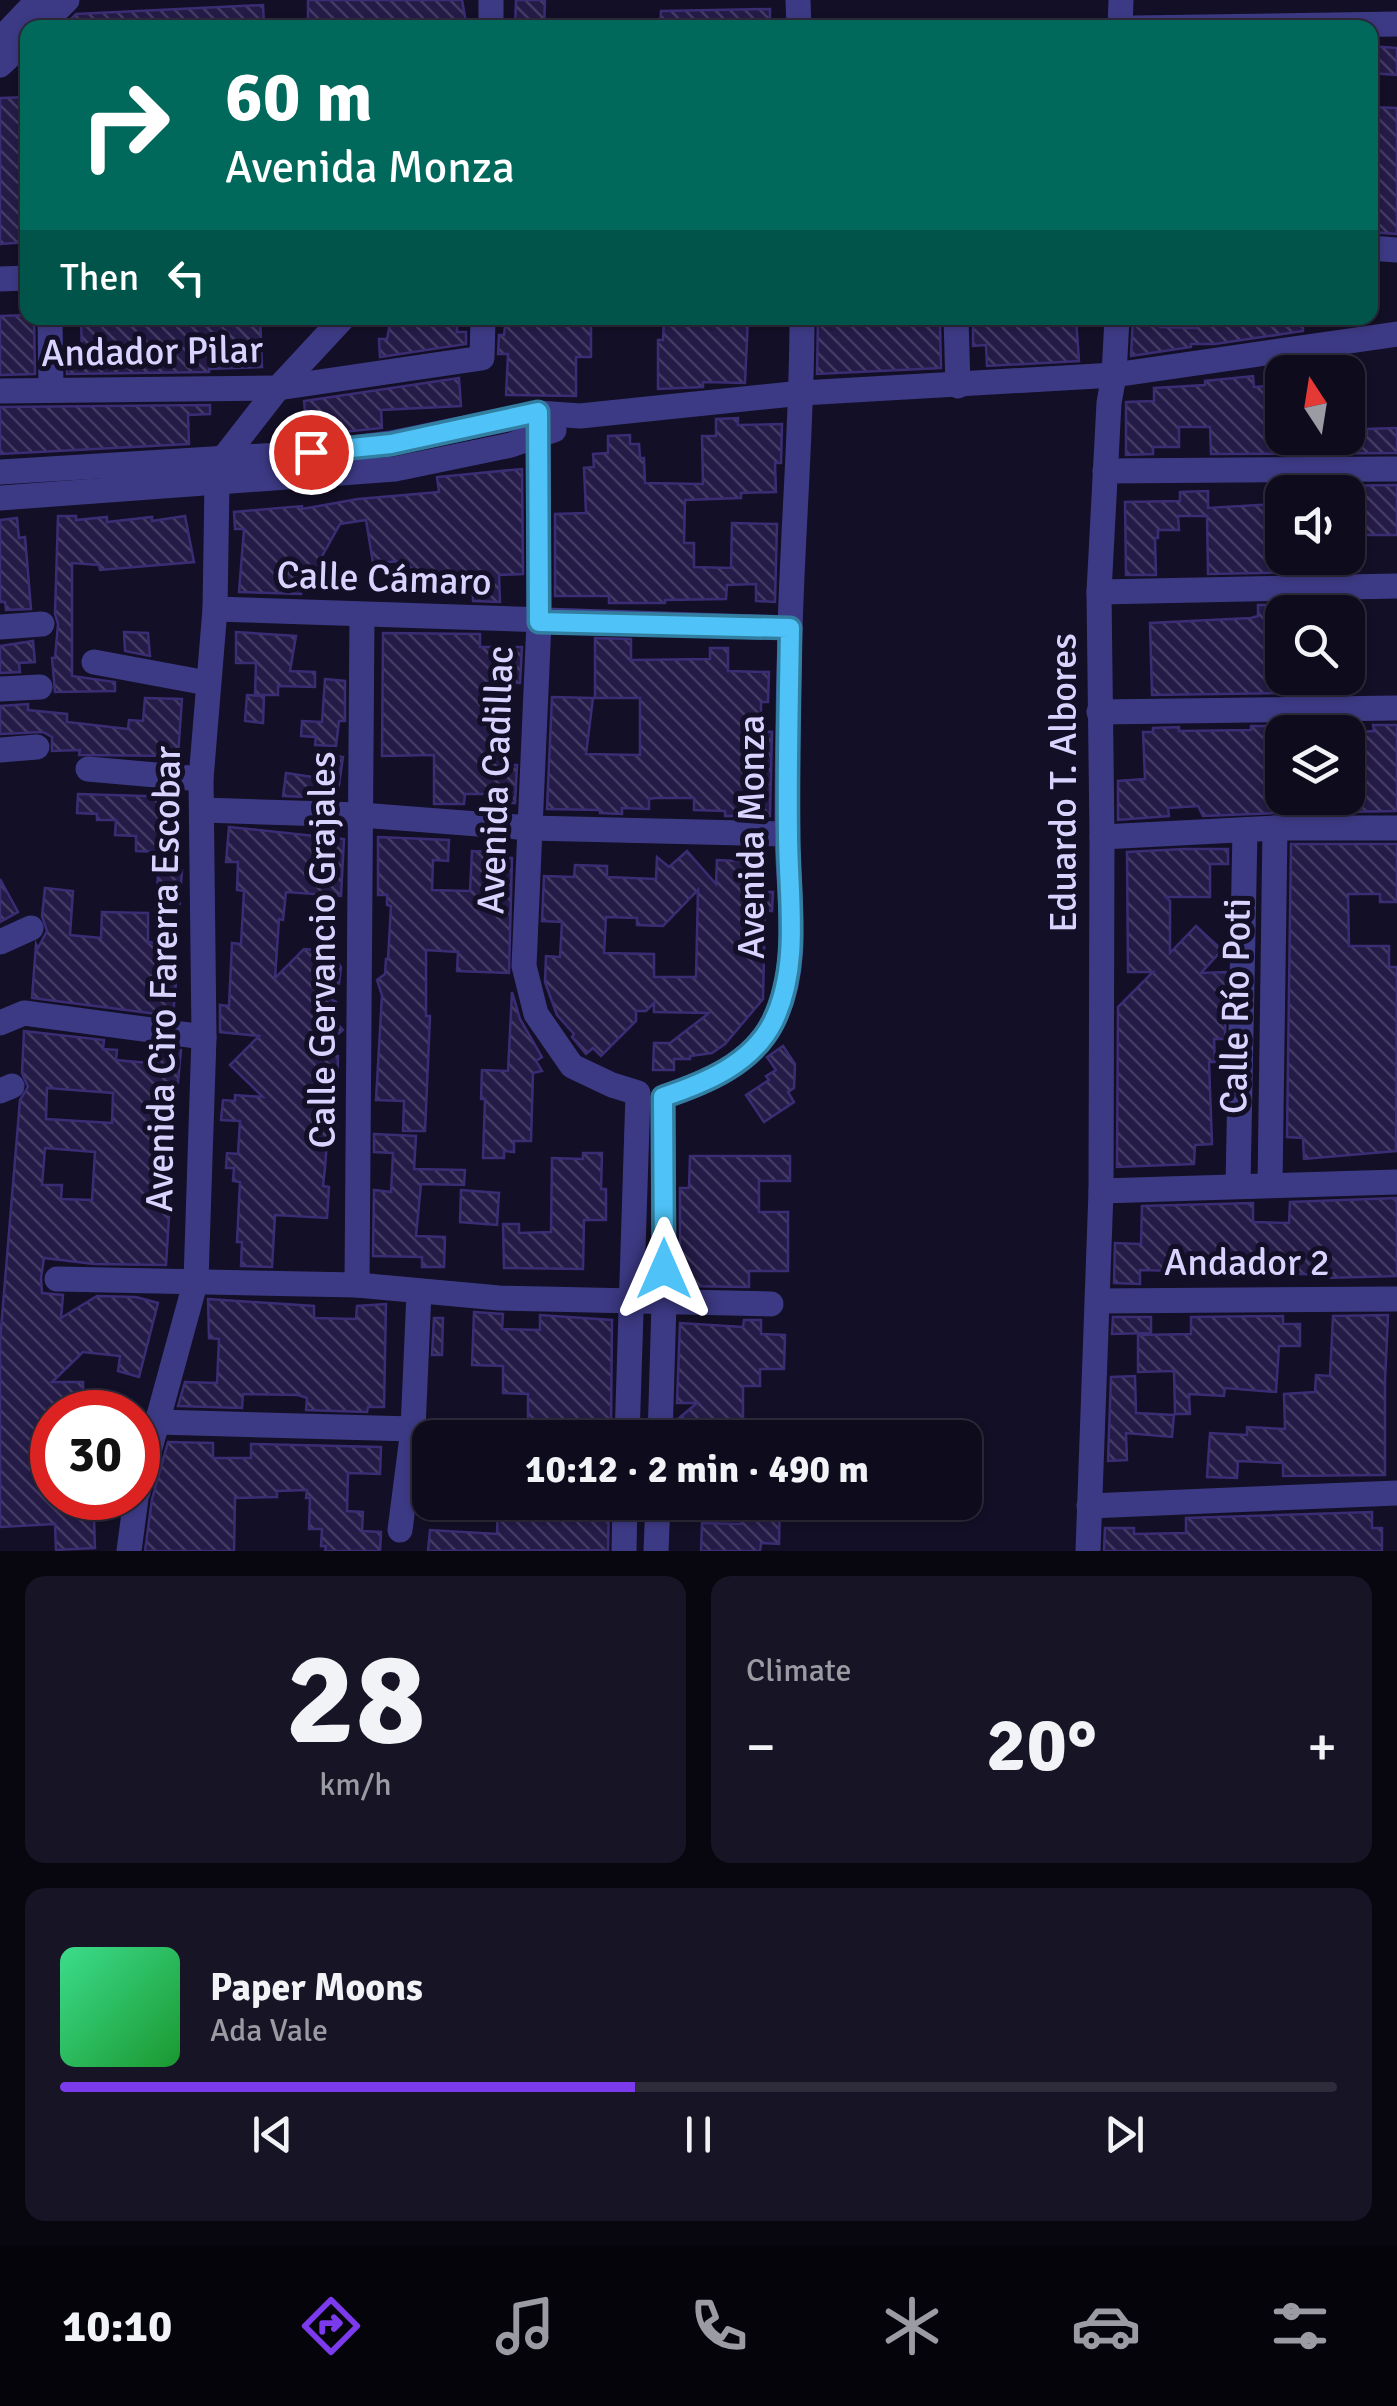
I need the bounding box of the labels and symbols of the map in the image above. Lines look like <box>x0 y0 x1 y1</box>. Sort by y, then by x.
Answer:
street label: Andador Pilar <box>41 326 263 377</box>
north arrow <box>1265 355 1365 455</box>
pin <box>269 410 354 495</box>
street label: Calle Cámaro <box>276 551 492 606</box>
street label: Eduardo T. Albores <box>1040 633 1087 933</box>
street label: Avenida Cadillac <box>467 645 524 915</box>
street label: Avenida Monza <box>728 715 775 959</box>
street label: Avenida Ciro Farerra Escobar <box>136 746 191 1212</box>
street label: Calle Gervancio Grajales <box>299 751 346 1149</box>
street label: Calle Río Poti <box>1210 898 1261 1114</box>
position arrow <box>612 1217 716 1321</box>
street label: Andador 2 <box>1164 1239 1330 1286</box>
speed limit sign: 30 <box>30 1390 160 1520</box>

